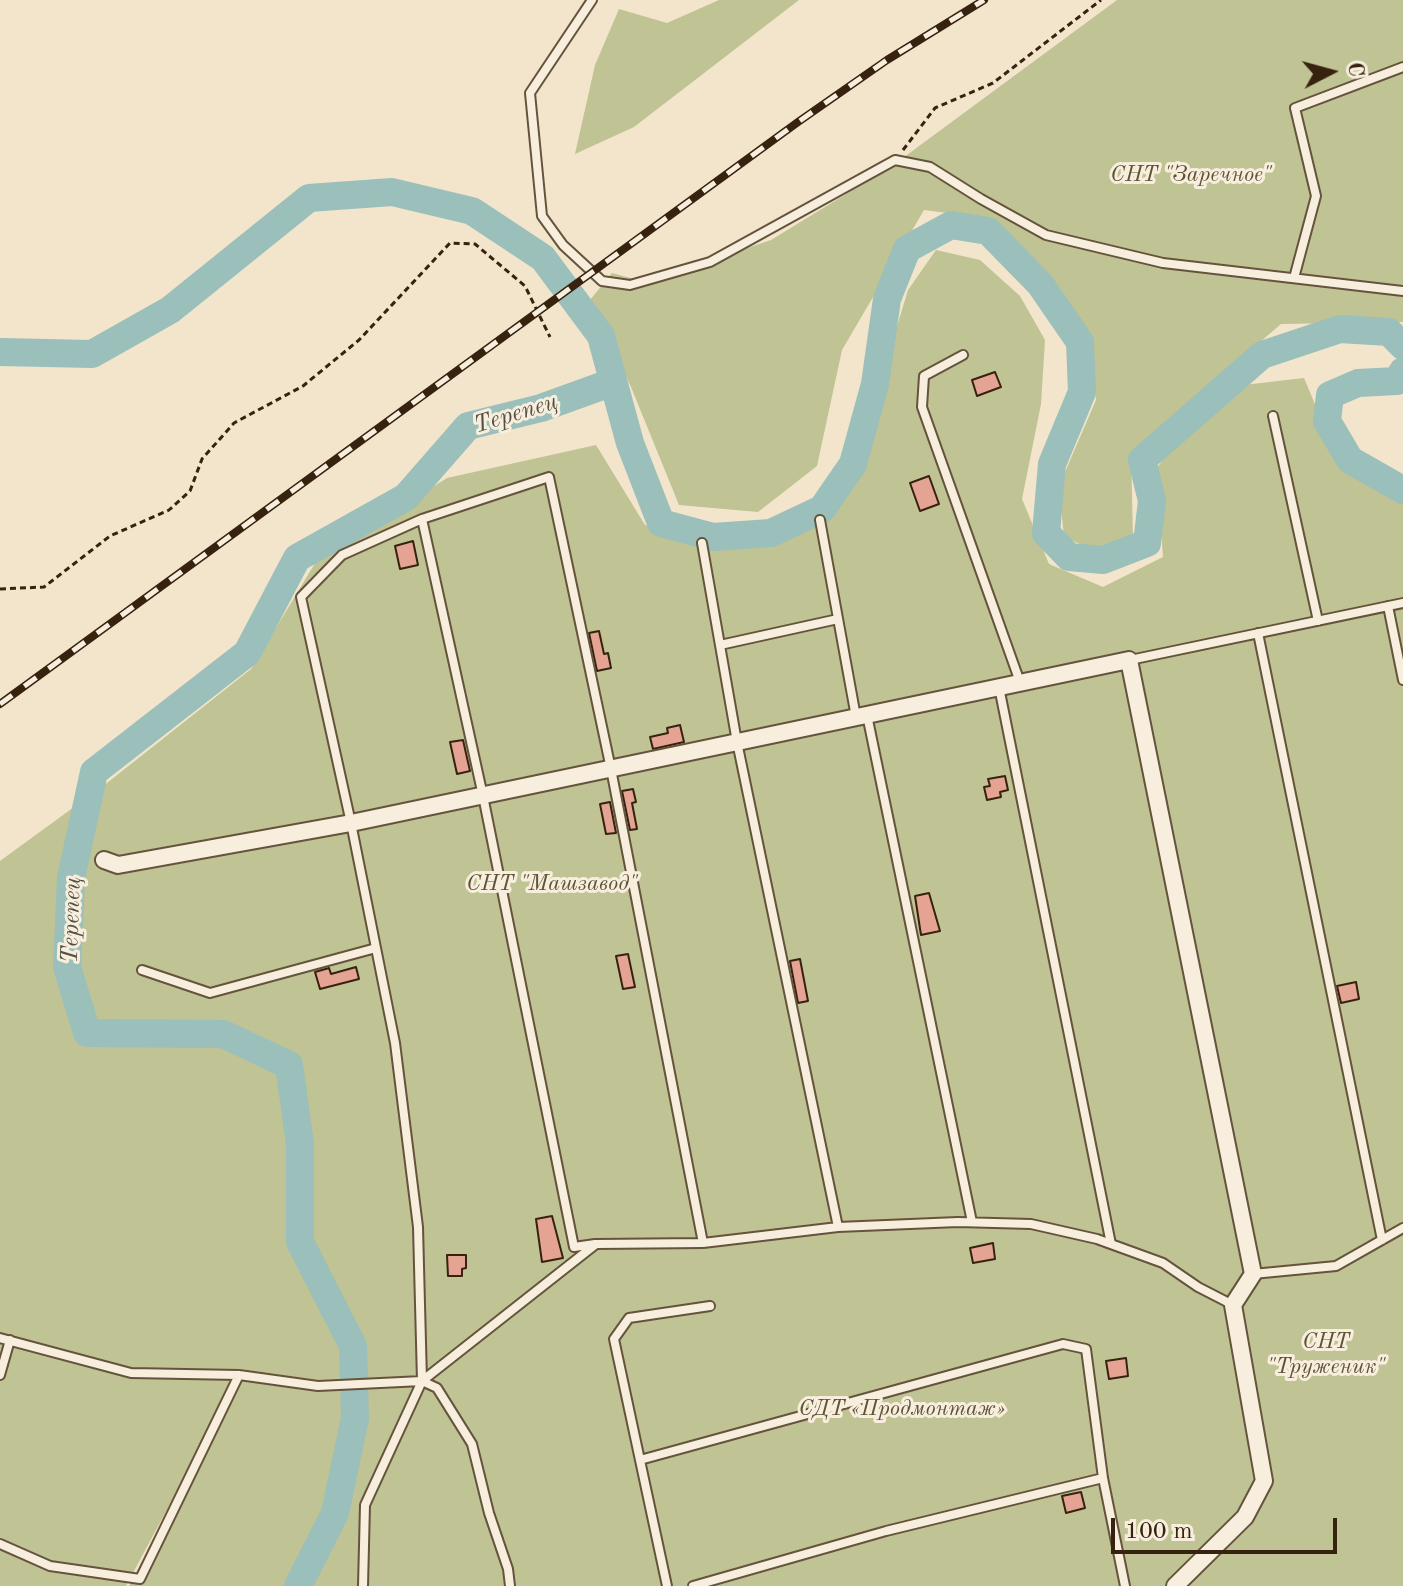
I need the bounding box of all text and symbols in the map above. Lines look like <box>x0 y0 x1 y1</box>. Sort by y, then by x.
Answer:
north arrow <box>1291 32 1371 112</box>
text: С <box>1343 61 1367 78</box>
park label: СНТ "Заречное" <box>1110 162 1272 188</box>
water label: Терепец <box>470 388 562 440</box>
park label: СНТ "Машзавод" <box>466 871 638 897</box>
water label: Терепец <box>56 876 88 964</box>
park label: СНТ "Труженик" <box>1267 1329 1385 1380</box>
park label: СДТ «Продмонтаж» <box>799 1396 1005 1422</box>
scale bar <box>1115 1502 1341 1552</box>
text: 100 m <box>1125 1520 1193 1544</box>

